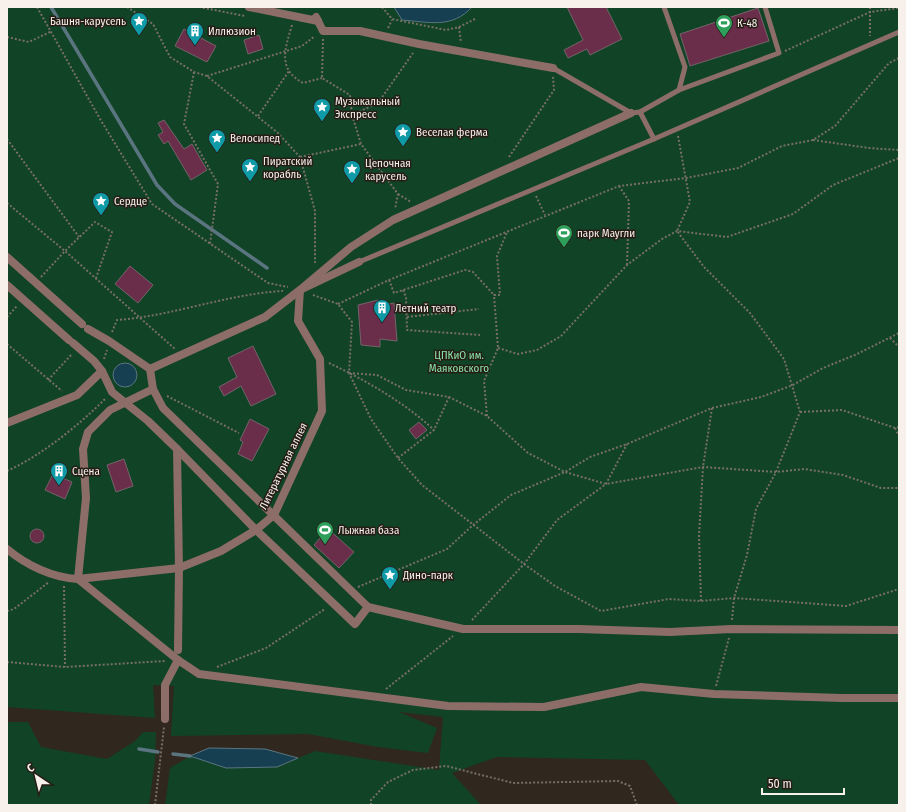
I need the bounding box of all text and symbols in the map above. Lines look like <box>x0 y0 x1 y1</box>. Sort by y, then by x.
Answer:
place icon: Башня-карусель <box>129 11 149 36</box>
sports icon: К-48 <box>714 13 734 38</box>
place label: Башня-карусель <box>50 15 126 28</box>
place label: К-48 <box>737 17 758 30</box>
building icon: Иллюзион <box>185 21 205 46</box>
place label: Иллюзион <box>208 25 256 38</box>
place label: Музыкальный Экспресс <box>335 95 400 121</box>
place icon: Музыкальный Экспресс <box>312 97 332 122</box>
place icon: Веселая ферма <box>393 122 413 147</box>
place label: Веселая ферма <box>416 126 488 139</box>
place icon: Велосипед <box>207 128 227 153</box>
place label: Велосипед <box>230 132 281 145</box>
place label: Пиратский корабль <box>263 155 312 181</box>
place icon: Пиратский корабль <box>240 157 260 182</box>
place label: Цепочная карусель <box>365 157 411 183</box>
place icon: Цепочная карусель <box>342 159 362 184</box>
place icon: Сердце <box>91 191 111 216</box>
place label: Сердце <box>114 195 147 208</box>
sports icon: парк Маугли <box>554 223 574 248</box>
place label: парк Маугли <box>577 227 635 240</box>
building icon: Летний театр <box>372 298 392 323</box>
place label: Летний театр <box>395 302 457 315</box>
park label: ЦПКиО им. Маяковского <box>429 349 489 375</box>
street label: Литературная аллея <box>257 421 310 512</box>
building icon: Сцена <box>49 461 69 486</box>
place label: Сцена <box>72 465 100 478</box>
sports icon: Лыжная база <box>315 520 335 545</box>
place label: Лыжная база <box>338 524 399 537</box>
place icon: Дино-парк <box>380 565 400 590</box>
place label: Дино-парк <box>402 569 454 582</box>
north arrow <box>16 756 56 796</box>
text: С <box>24 761 37 775</box>
scale bar <box>762 770 844 796</box>
text: 50 m <box>768 777 792 791</box>

